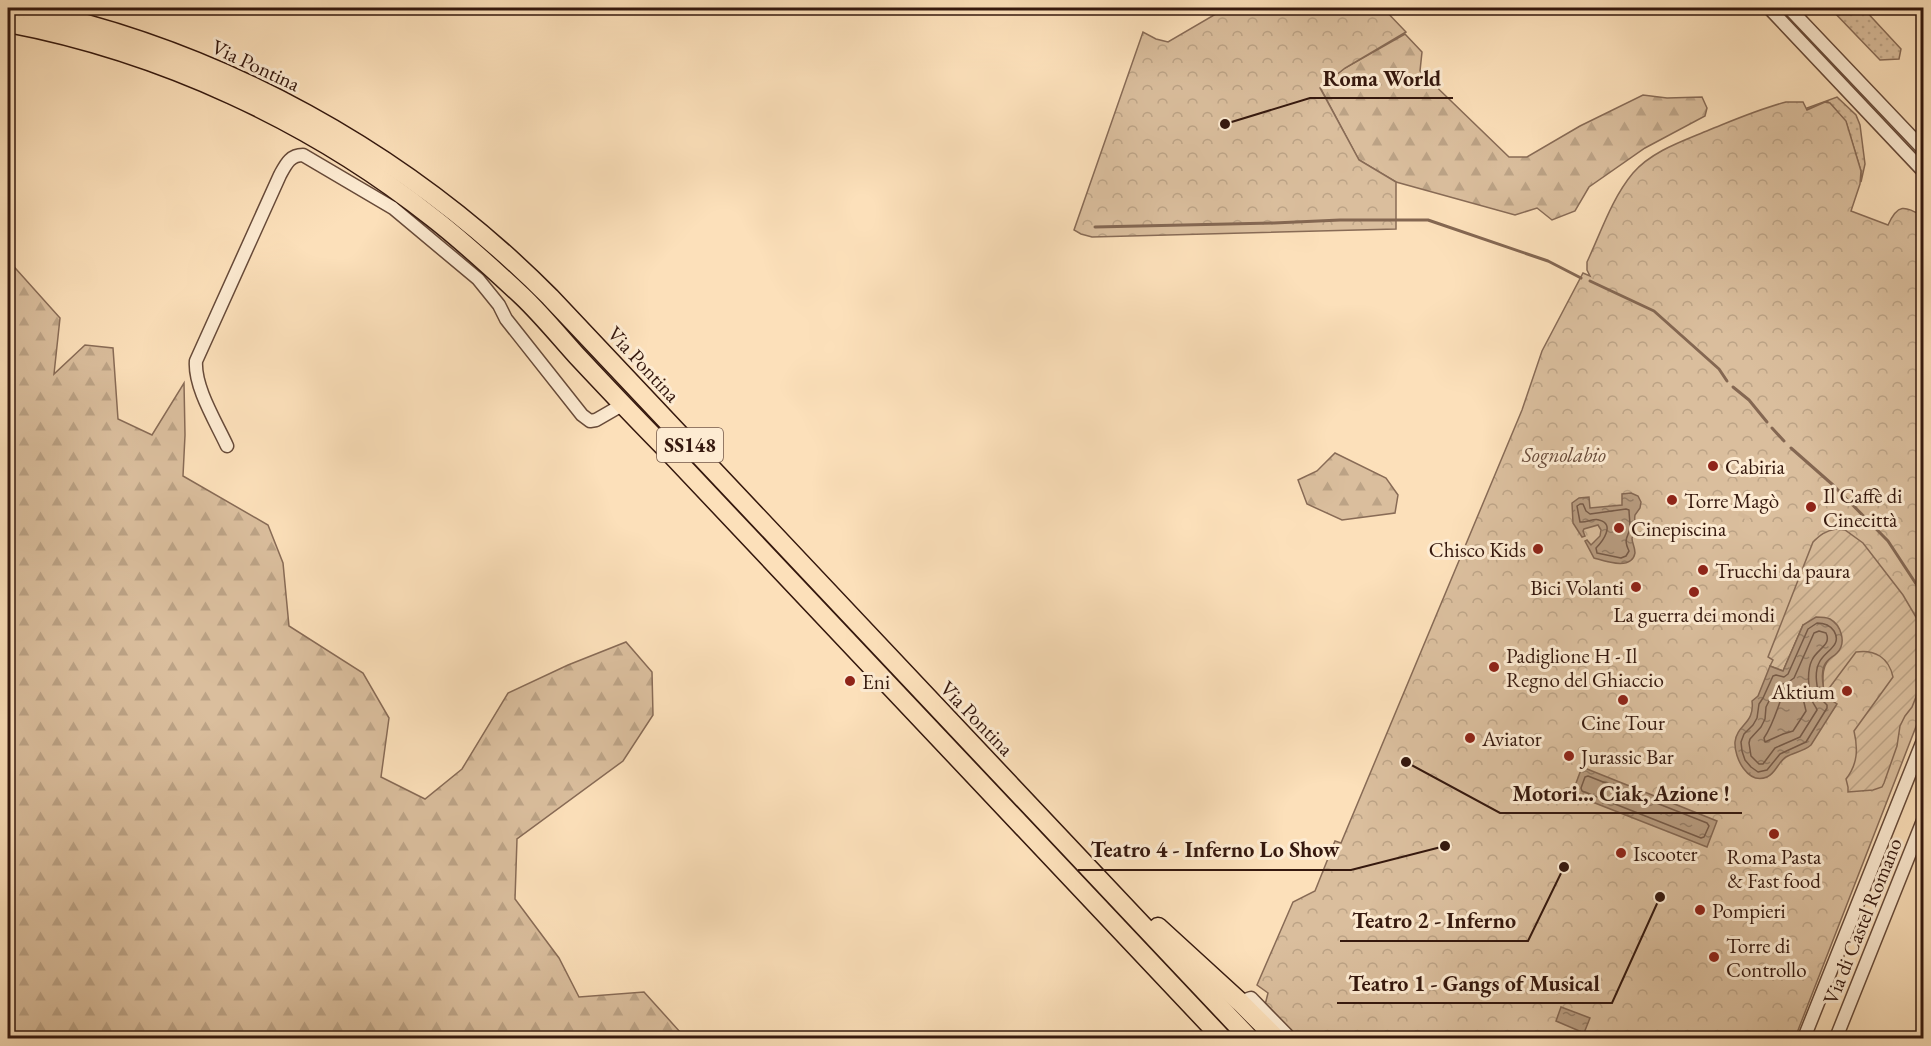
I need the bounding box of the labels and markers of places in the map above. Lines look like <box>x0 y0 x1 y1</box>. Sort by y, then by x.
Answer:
callout: Roma World <box>1310 58 1453 98</box>
place label: Cabiria <box>1725 453 1785 480</box>
marker: Cabiria <box>1706 459 1720 473</box>
place label: Il Caffè di Cinecittà <box>1823 482 1902 533</box>
place label: Torre Magò <box>1684 487 1779 514</box>
marker: Torre Magò <box>1665 493 1679 507</box>
marker: Il Caffè di Cinecittà <box>1804 500 1818 514</box>
place label: Cinepiscina <box>1631 515 1727 542</box>
marker: Cinepiscina <box>1612 521 1626 535</box>
place label: Chisco Kids <box>1429 536 1526 563</box>
marker: Chisco Kids <box>1531 542 1545 556</box>
place label: Trucchi da paura <box>1715 557 1851 584</box>
marker: Trucchi da paura <box>1696 563 1710 577</box>
place label: Bici Volanti <box>1530 574 1624 601</box>
marker: Bici Volanti <box>1629 580 1643 594</box>
marker: La guerra dei mondi <box>1687 585 1701 599</box>
place label: La guerra dei mondi <box>1613 601 1775 628</box>
place label: Padiglione H - Il Regno del Ghiaccio <box>1506 642 1664 693</box>
marker: Padiglione H - Il Regno del Ghiaccio <box>1487 660 1501 674</box>
place label: Eni <box>862 668 890 695</box>
marker: Eni <box>843 674 857 688</box>
place label: Aktium <box>1770 678 1835 705</box>
marker: Aktium <box>1840 684 1854 698</box>
marker: Cine Tour <box>1616 693 1630 707</box>
place label: Cine Tour <box>1581 709 1665 736</box>
place label: Aviator <box>1481 725 1542 752</box>
marker: Aviator <box>1463 731 1477 745</box>
place label: Jurassic Bar <box>1579 743 1674 770</box>
marker: Jurassic Bar <box>1562 749 1576 763</box>
callout: Motori... Ciak, Azione ! <box>1500 773 1742 813</box>
marker: Roma Pasta & Fast food <box>1767 827 1781 841</box>
callout: Teatro 4 - Inferno Lo Show <box>1078 830 1351 870</box>
place label: Iscooter <box>1633 840 1698 867</box>
place label: Roma Pasta & Fast food <box>1727 843 1822 894</box>
marker: Iscooter <box>1614 846 1628 860</box>
place label: Pompieri <box>1712 897 1786 924</box>
callout: Teatro 2 - Inferno <box>1340 901 1528 941</box>
marker: Pompieri <box>1693 903 1707 917</box>
place label: Torre di Controllo <box>1726 932 1807 983</box>
marker: Torre di Controllo <box>1707 950 1721 964</box>
callout: Teatro 1 - Gangs of Musical <box>1337 963 1612 1003</box>

